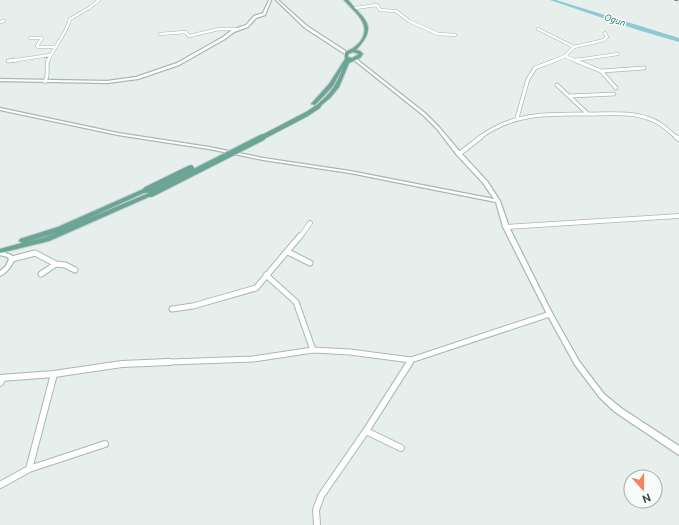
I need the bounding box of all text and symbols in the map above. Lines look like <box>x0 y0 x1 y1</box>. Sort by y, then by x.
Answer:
water label: Ogun <box>603 12 627 28</box>
north arrow <box>623 469 663 509</box>
text: N <box>641 491 653 505</box>

